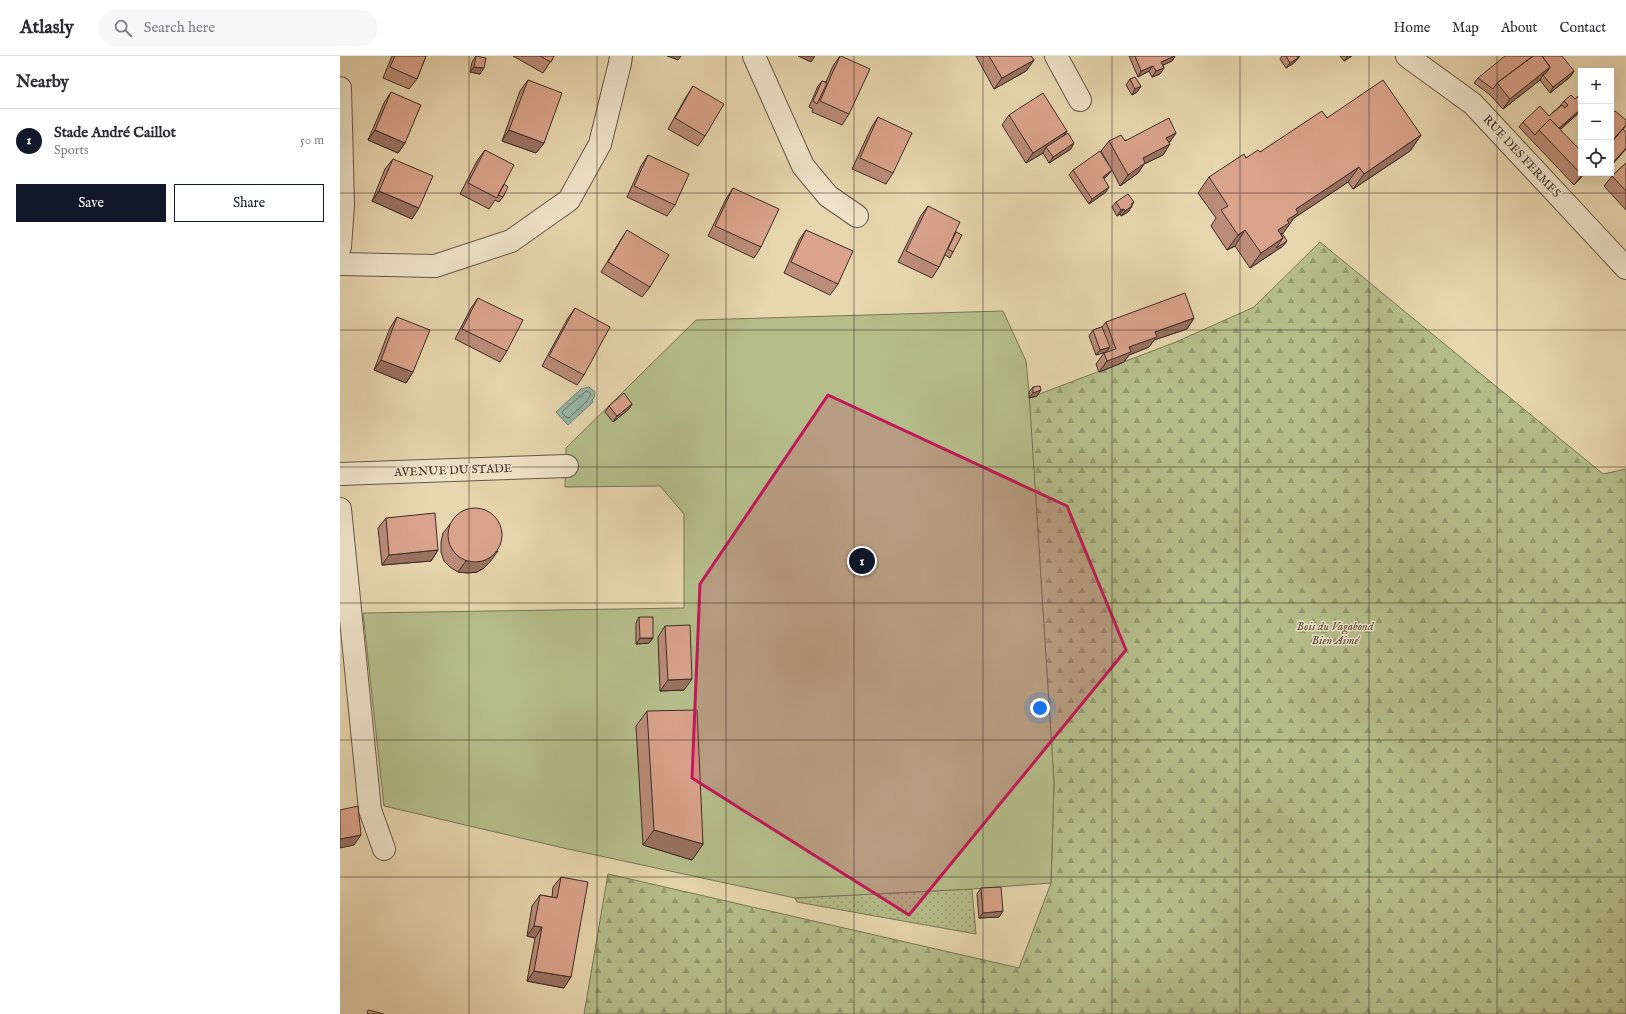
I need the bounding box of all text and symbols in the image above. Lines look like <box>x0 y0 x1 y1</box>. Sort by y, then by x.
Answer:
search box <box>98 10 378 46</box>
text: Atlasly <box>20 16 74 40</box>
icon: search <box>112 17 134 39</box>
text: Search here <box>144 18 215 37</box>
text: Home <box>1394 19 1430 37</box>
text: Map <box>1452 19 1479 37</box>
text: About <box>1501 19 1537 37</box>
text: Contact <box>1559 19 1606 37</box>
map controls <box>1578 68 1614 176</box>
button: + <box>1578 68 1614 104</box>
text: Nearby <box>16 72 69 93</box>
button: − <box>1578 104 1614 140</box>
street label: RUE DES FERMES <box>1480 112 1564 201</box>
text: Stade André Caillot <box>54 123 176 142</box>
text: 1 <box>27 132 31 149</box>
text: 50 m <box>300 132 324 149</box>
button: locate <box>1578 140 1614 176</box>
text: Sports <box>54 142 89 159</box>
button: Save <box>16 184 166 222</box>
button: Share <box>174 184 324 222</box>
street label: AVENUE DU STADE <box>393 461 512 480</box>
pin: 1 <box>849 546 875 576</box>
park label: Bois du Vagabond Bien Aimé <box>1297 619 1375 648</box>
your location <box>1030 698 1050 718</box>

